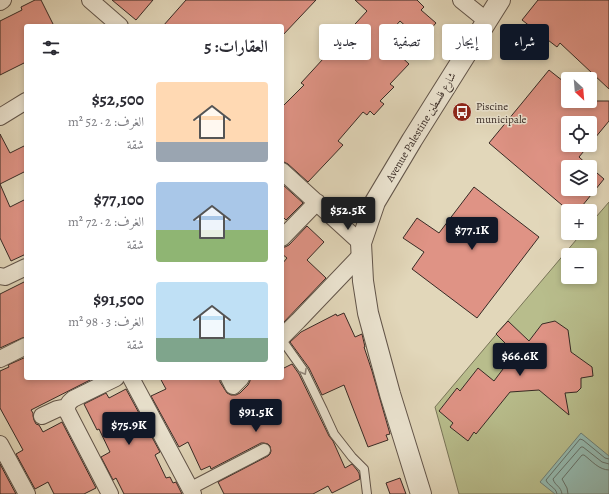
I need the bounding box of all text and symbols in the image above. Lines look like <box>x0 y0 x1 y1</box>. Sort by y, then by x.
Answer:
chip: جديد <box>319 24 371 60</box>
chip: تصفية <box>379 24 434 60</box>
chip: إيجار <box>442 24 492 60</box>
chip: شراء <box>500 24 549 60</box>
text: العقارات: 5 <box>204 35 268 58</box>
icon: filters <box>40 37 62 59</box>
street label: Avenue Palestine شارع فلسطين <box>382 69 461 186</box>
north arrow <box>561 72 597 108</box>
map controls <box>561 72 597 284</box>
text: $52,500 <box>92 88 144 111</box>
icon: home <box>188 98 236 146</box>
place label: Piscine municipale <box>476 99 527 127</box>
bus stop icon: Piscine municipale <box>451 101 473 123</box>
text: الغرف: 2 · 52 m² <box>68 113 144 130</box>
button: locate <box>561 116 597 152</box>
text: شقة <box>127 136 144 153</box>
button: layers <box>561 160 597 196</box>
text: $77,100 <box>94 188 144 211</box>
pin: $52.5K <box>315 197 381 231</box>
icon: home <box>188 198 236 246</box>
text: $52.5K <box>330 201 366 218</box>
button: + <box>561 204 597 240</box>
text: الغرف: 2 · 72 m² <box>68 213 144 230</box>
pin: $77.1K <box>439 217 505 251</box>
text: $77.1K <box>455 221 489 238</box>
text: شقة <box>127 236 144 253</box>
button: − <box>561 248 597 284</box>
text: $91,500 <box>93 288 144 311</box>
icon: home <box>188 298 236 346</box>
text: الغرف: 3 · 98 m² <box>68 313 144 330</box>
text: شقة <box>127 336 144 353</box>
pin: $66.6K <box>487 343 553 377</box>
text: $66.6K <box>502 347 538 364</box>
one-way arrow <box>300 368 307 375</box>
pin: $91.5K <box>223 399 289 433</box>
text: $91.5K <box>239 403 273 420</box>
pin: $75.9K <box>96 412 162 446</box>
text: $75.9K <box>111 416 147 433</box>

